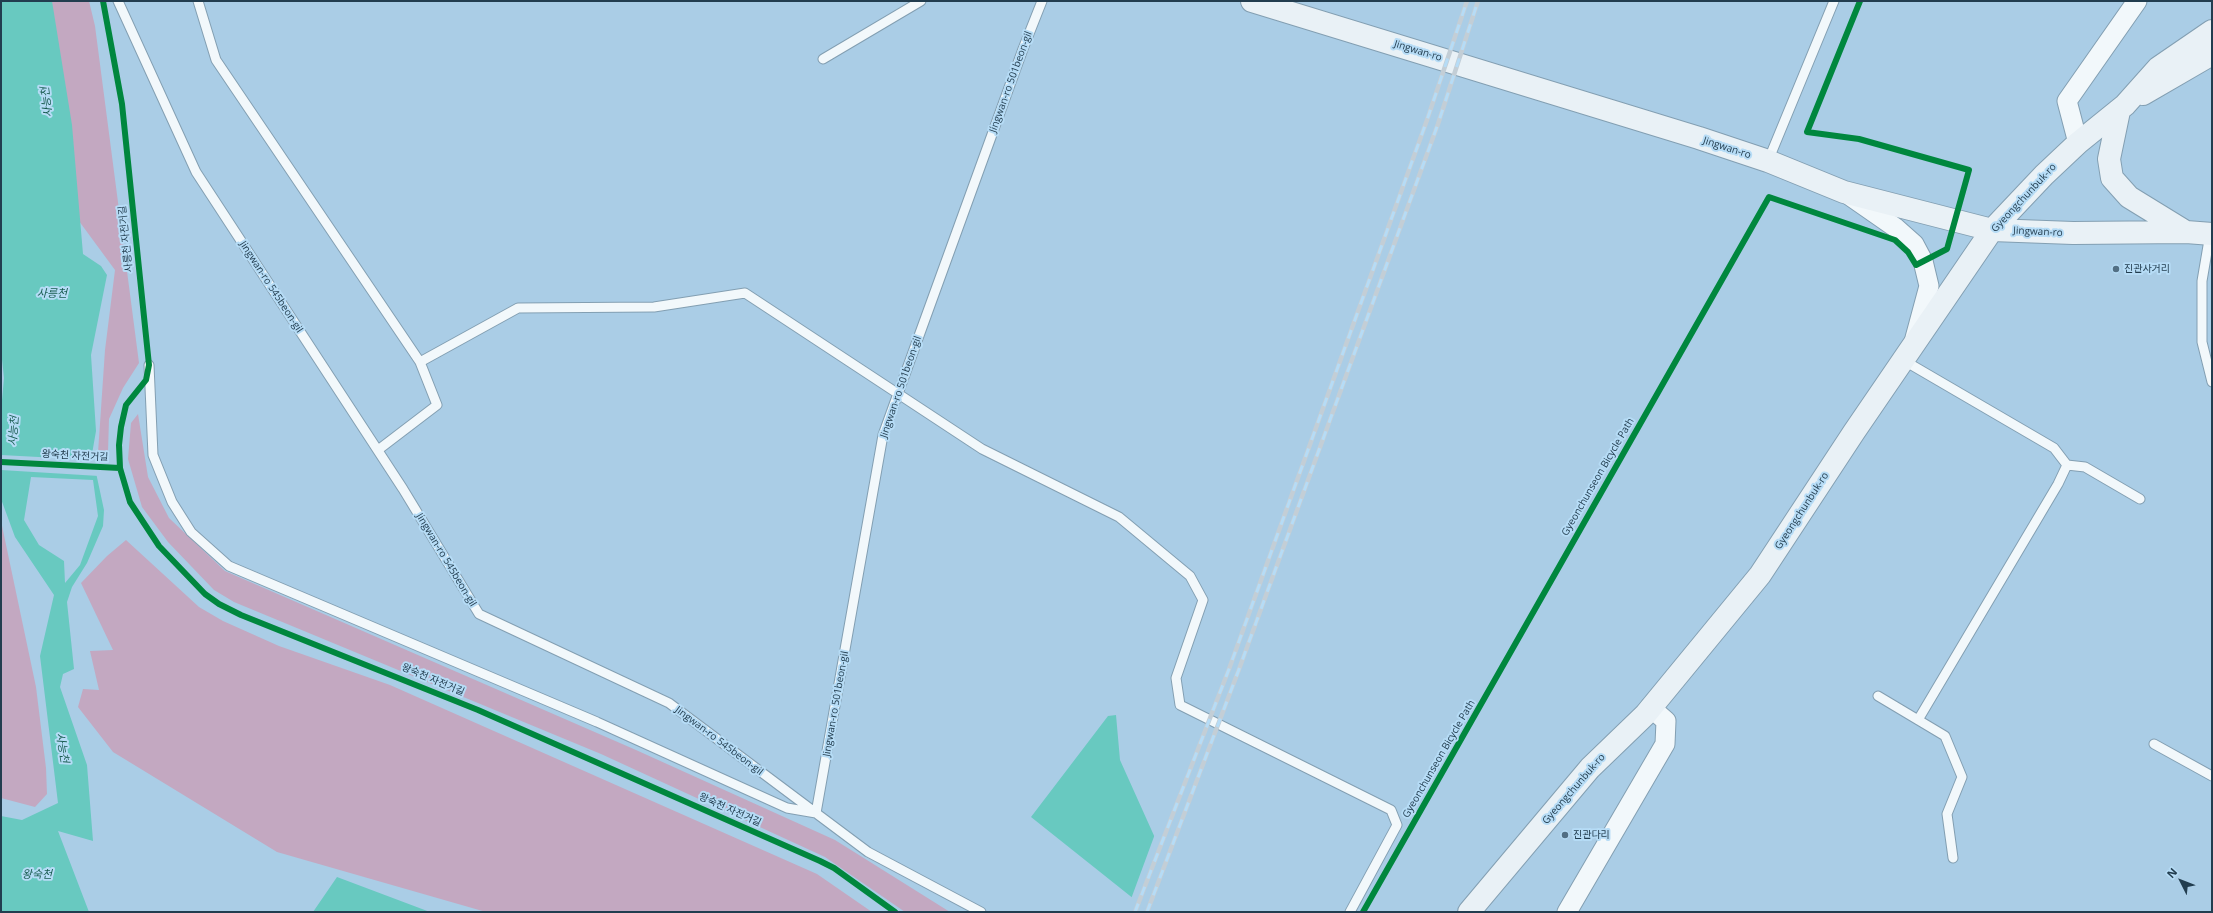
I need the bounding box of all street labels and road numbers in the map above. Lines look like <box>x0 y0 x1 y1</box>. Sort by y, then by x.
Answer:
street label: Jingwan-ro 501beon-gil <box>987 30 1035 134</box>
street label: Jingwan-ro <box>1393 38 1443 64</box>
street label: Jingwan-ro <box>1702 135 1752 161</box>
street label: Gyeongchunbuk-ro <box>1989 161 2059 235</box>
street label: 사릉천 자전거길 <box>117 205 135 273</box>
street label: Jingwan-ro <box>2013 225 2063 239</box>
street label: Jingwan-ro 545beon-gil <box>237 239 305 335</box>
street label: Jingwan-ro 501beon-gil <box>878 335 924 439</box>
street label: Gyeonchunseon Bicycle Path <box>1559 416 1637 538</box>
street label: 왕숙천 자전거길 <box>41 448 109 464</box>
street label: Gyeongchunbuk-ro <box>1773 470 1831 552</box>
street label: Jingwan-ro 545beon-gil <box>413 511 479 609</box>
street label: Jingwan-ro 501beon-gil <box>821 650 851 758</box>
street label: 왕숙천 자전거길 <box>400 661 466 699</box>
street label: Gyeonchunseon Bicycle Path <box>1400 698 1478 820</box>
street label: Jingwan-ro 545beon-gil <box>673 704 765 778</box>
street label: Gyeongchunbuk-ro <box>1540 751 1608 827</box>
street label: 왕숙천 자전거길 <box>697 791 763 829</box>

